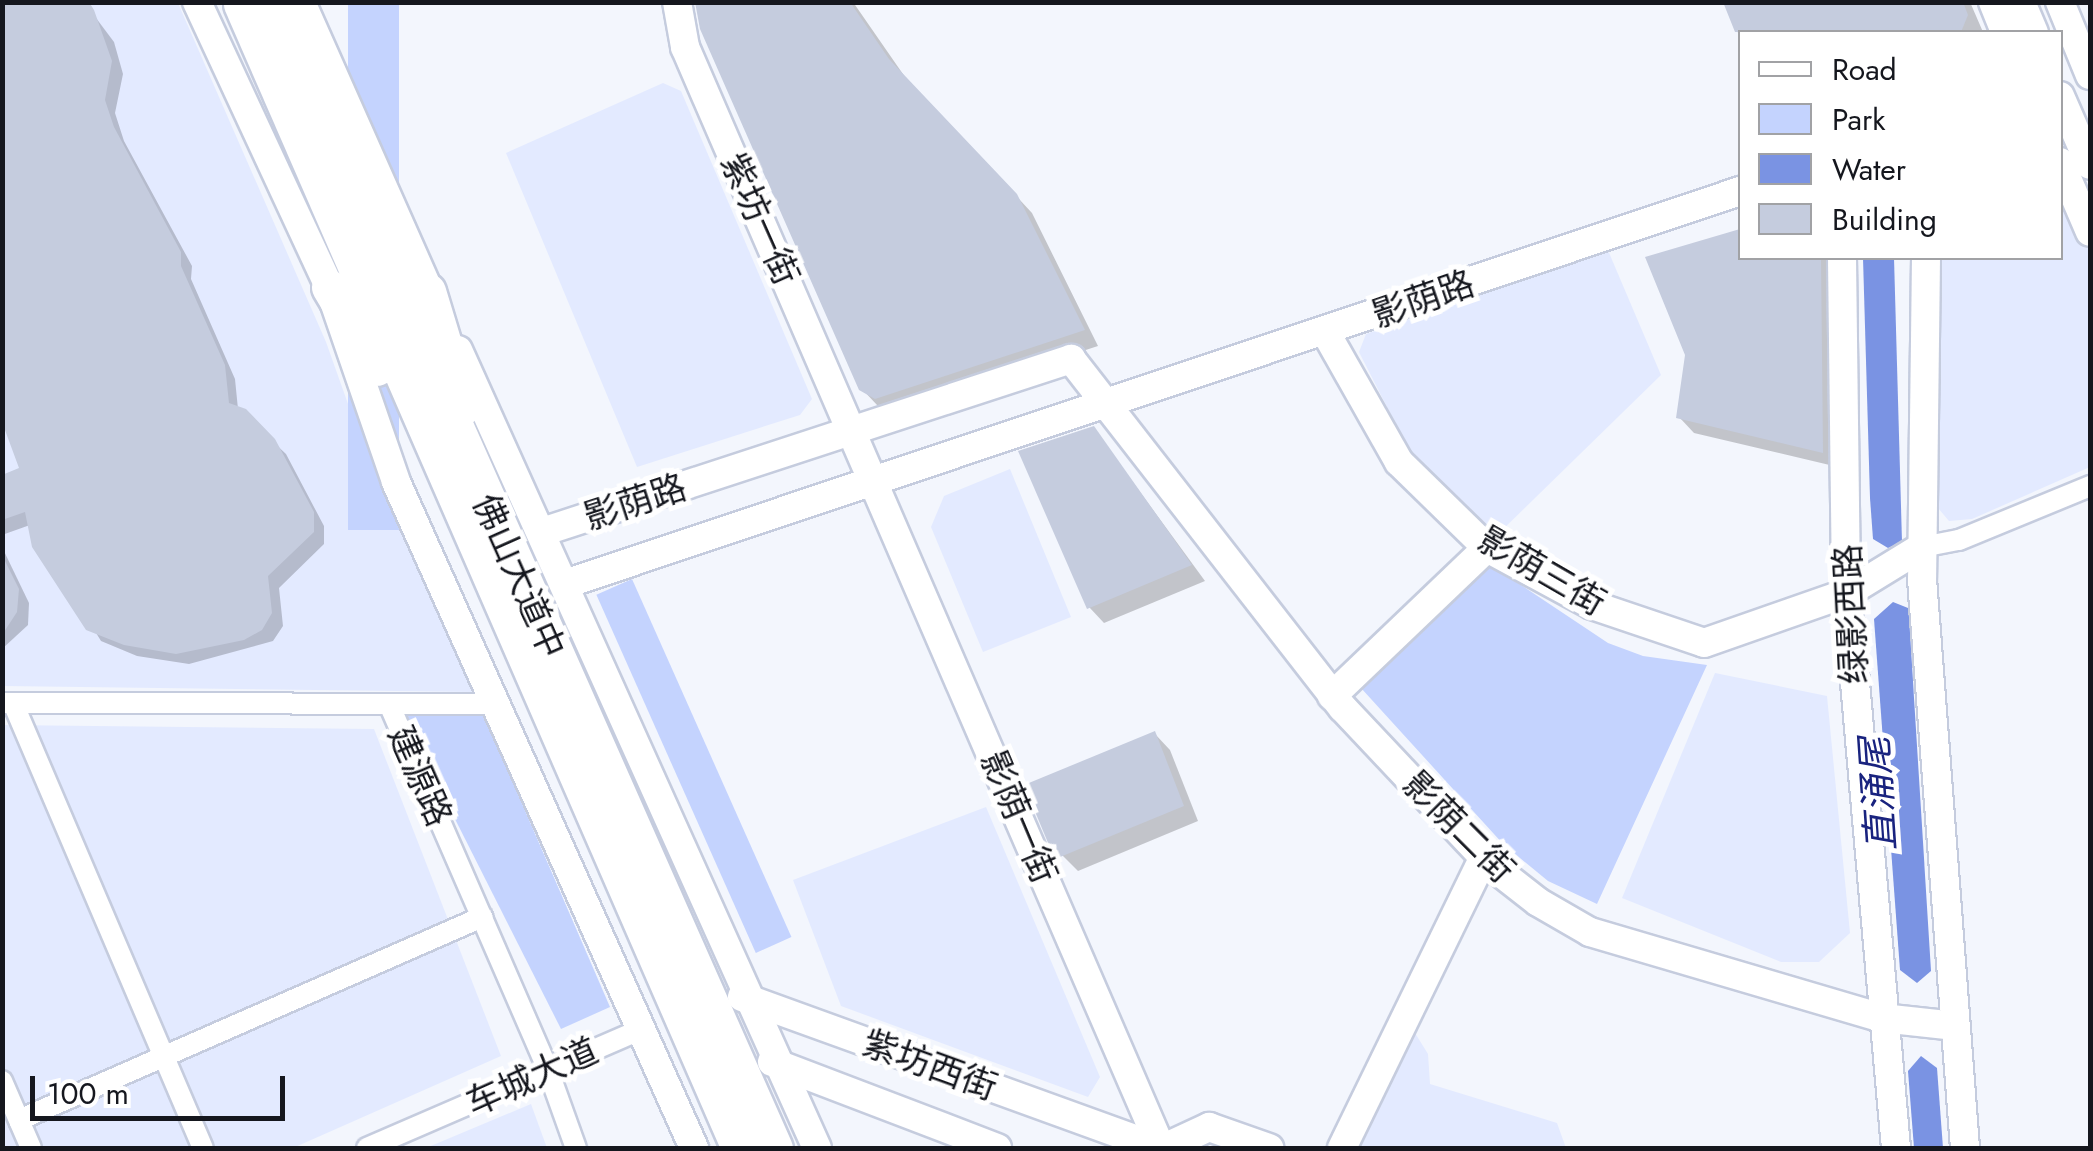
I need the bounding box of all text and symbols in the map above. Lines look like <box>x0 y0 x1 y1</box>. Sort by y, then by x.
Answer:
legend <box>1738 30 2063 260</box>
text: Road <box>1832 48 1897 91</box>
text: Park <box>1832 98 1885 141</box>
street label: 紫坊一街 <box>712 147 808 291</box>
text: Water <box>1832 148 1906 191</box>
text: Building <box>1832 198 1937 241</box>
street label: 影荫路 <box>1367 262 1479 336</box>
street label: 影荫路 <box>579 466 691 538</box>
street label: 佛山大道中 <box>464 488 574 664</box>
street label: 影荫三街 <box>1471 518 1613 624</box>
street label: 绿影西路 <box>1826 543 1876 685</box>
street label: 建源路 <box>379 719 461 833</box>
water label: 直涌尾 <box>1851 736 1905 852</box>
street label: 影荫一街 <box>972 744 1066 890</box>
street label: 影荫二街 <box>1395 763 1523 891</box>
street label: 紫坊西街 <box>857 1021 1003 1109</box>
street label: 车城大道 <box>460 1029 604 1125</box>
scale bar <box>35 1056 290 1118</box>
text: 100 m <box>47 1072 129 1115</box>

